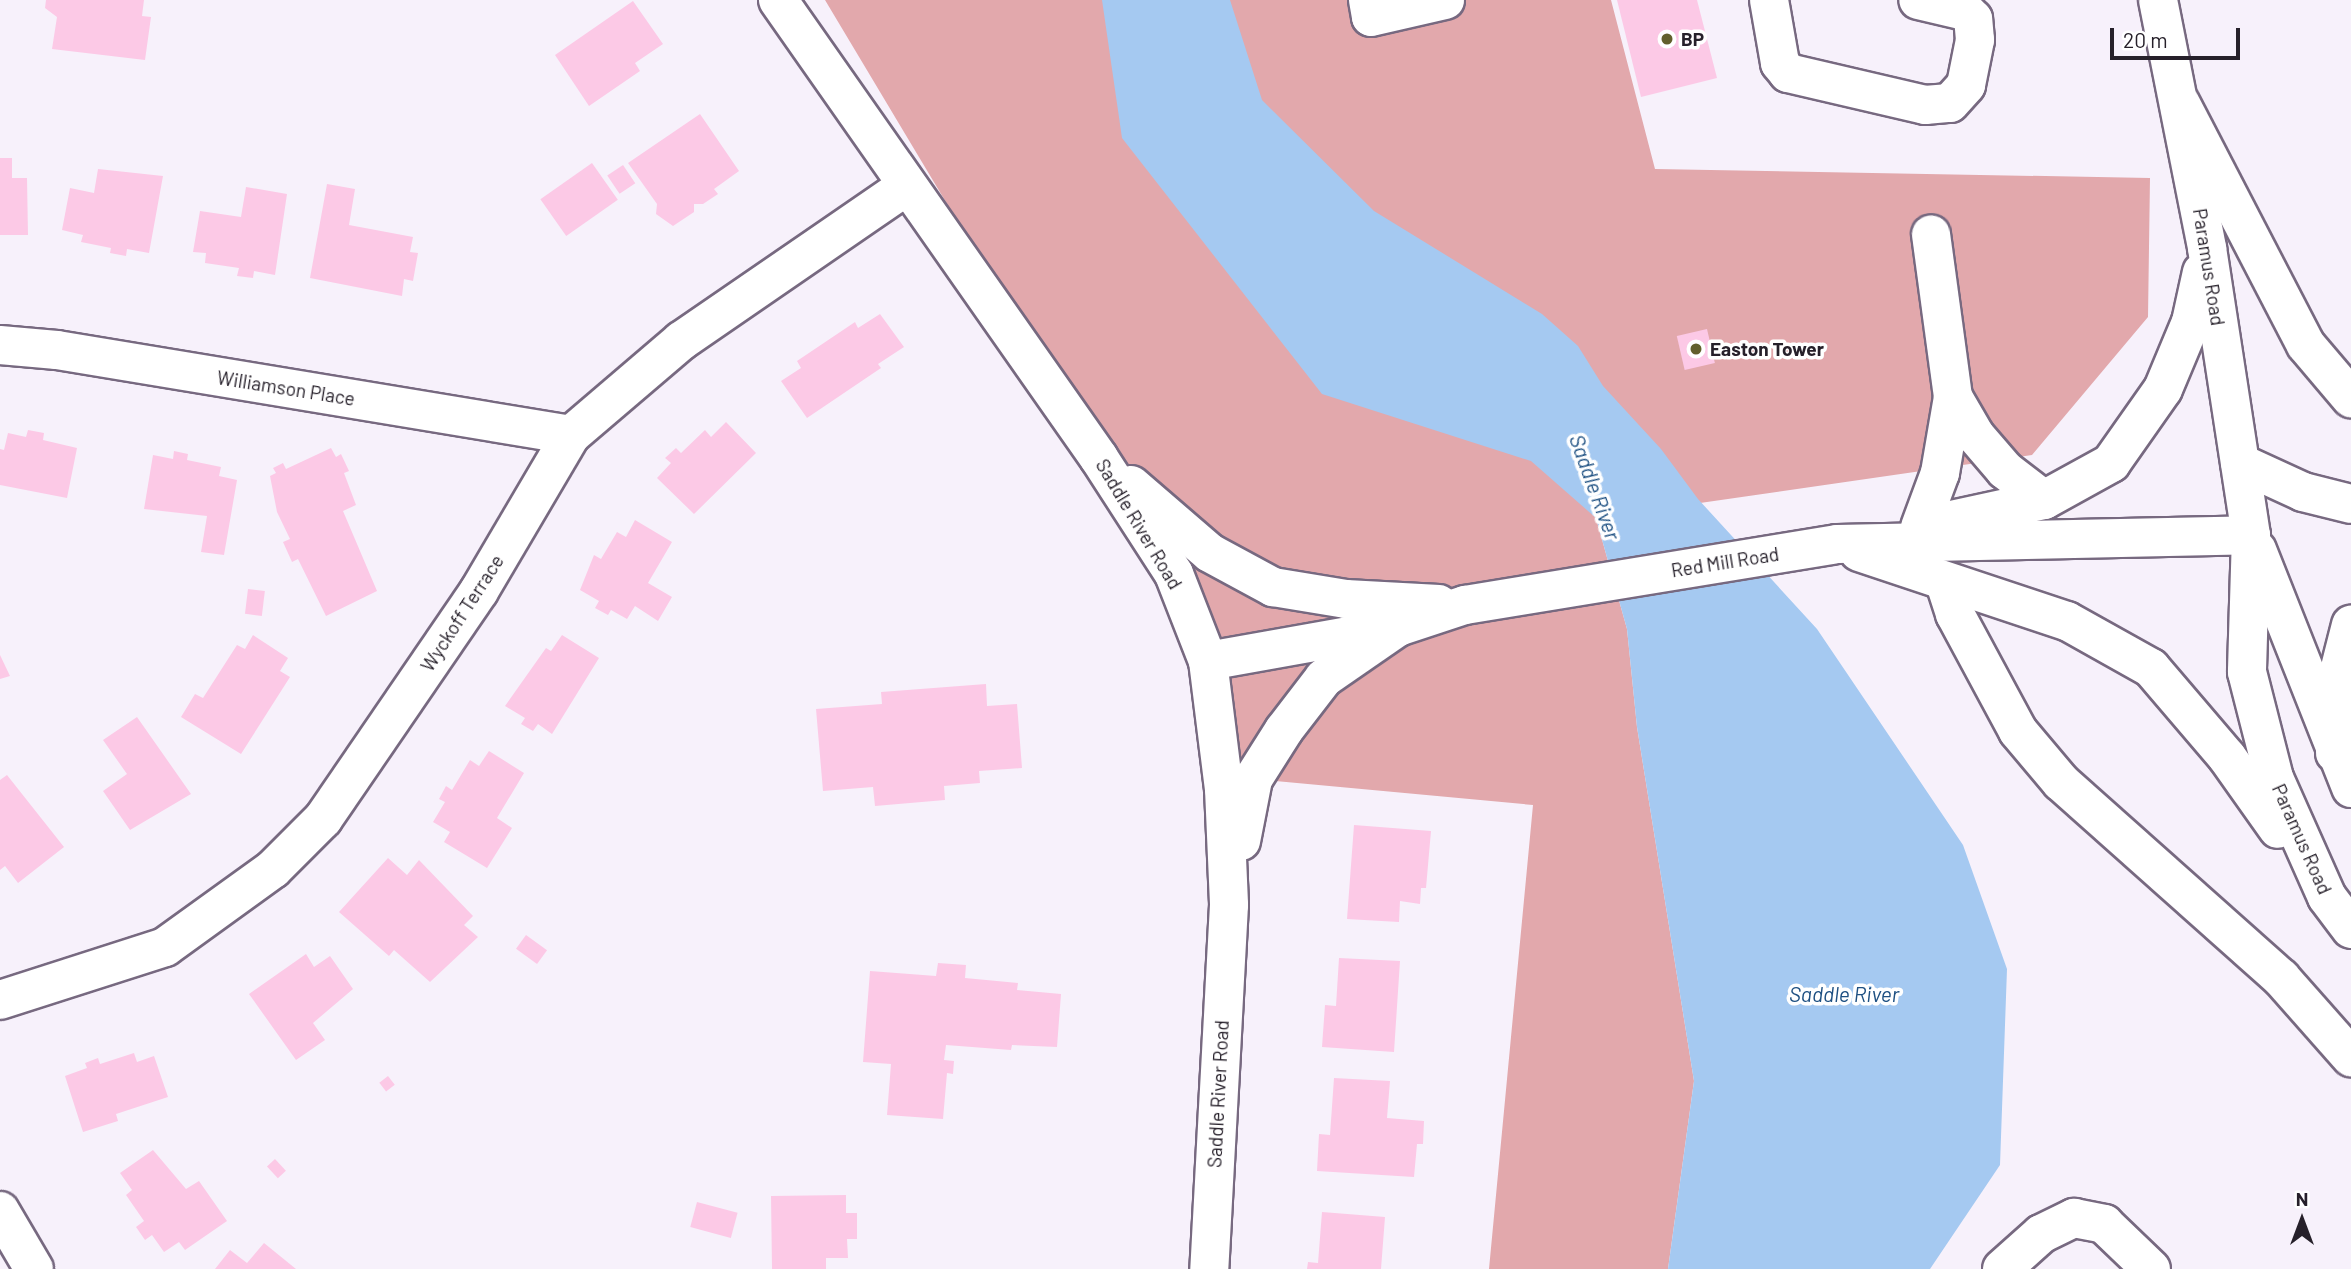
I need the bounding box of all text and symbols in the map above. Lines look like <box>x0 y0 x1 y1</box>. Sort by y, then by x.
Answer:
scale bar <box>2113 14 2242 58</box>
text: 20 m <box>2123 27 2168 52</box>
place label: BP <box>1681 28 1704 50</box>
marker: BP <box>1659 31 1675 47</box>
street label: Paramus Road <box>2188 207 2230 327</box>
place label: Easton Tower <box>1710 338 1824 360</box>
marker: Easton Tower <box>1688 341 1704 357</box>
street label: Williamson Place <box>215 366 357 410</box>
water label: Saddle River <box>1564 431 1626 543</box>
street label: Saddle River Road <box>1091 455 1187 593</box>
street label: Red Mill Road <box>1669 542 1781 582</box>
street label: Wyckoff Terrace <box>416 550 508 676</box>
street label: Paramus Road <box>2268 780 2336 898</box>
water label: Saddle River <box>1789 981 1899 1007</box>
street label: Saddle River Road <box>1203 1020 1233 1168</box>
north arrow <box>2267 1185 2337 1255</box>
text: N <box>2296 1187 2308 1210</box>

